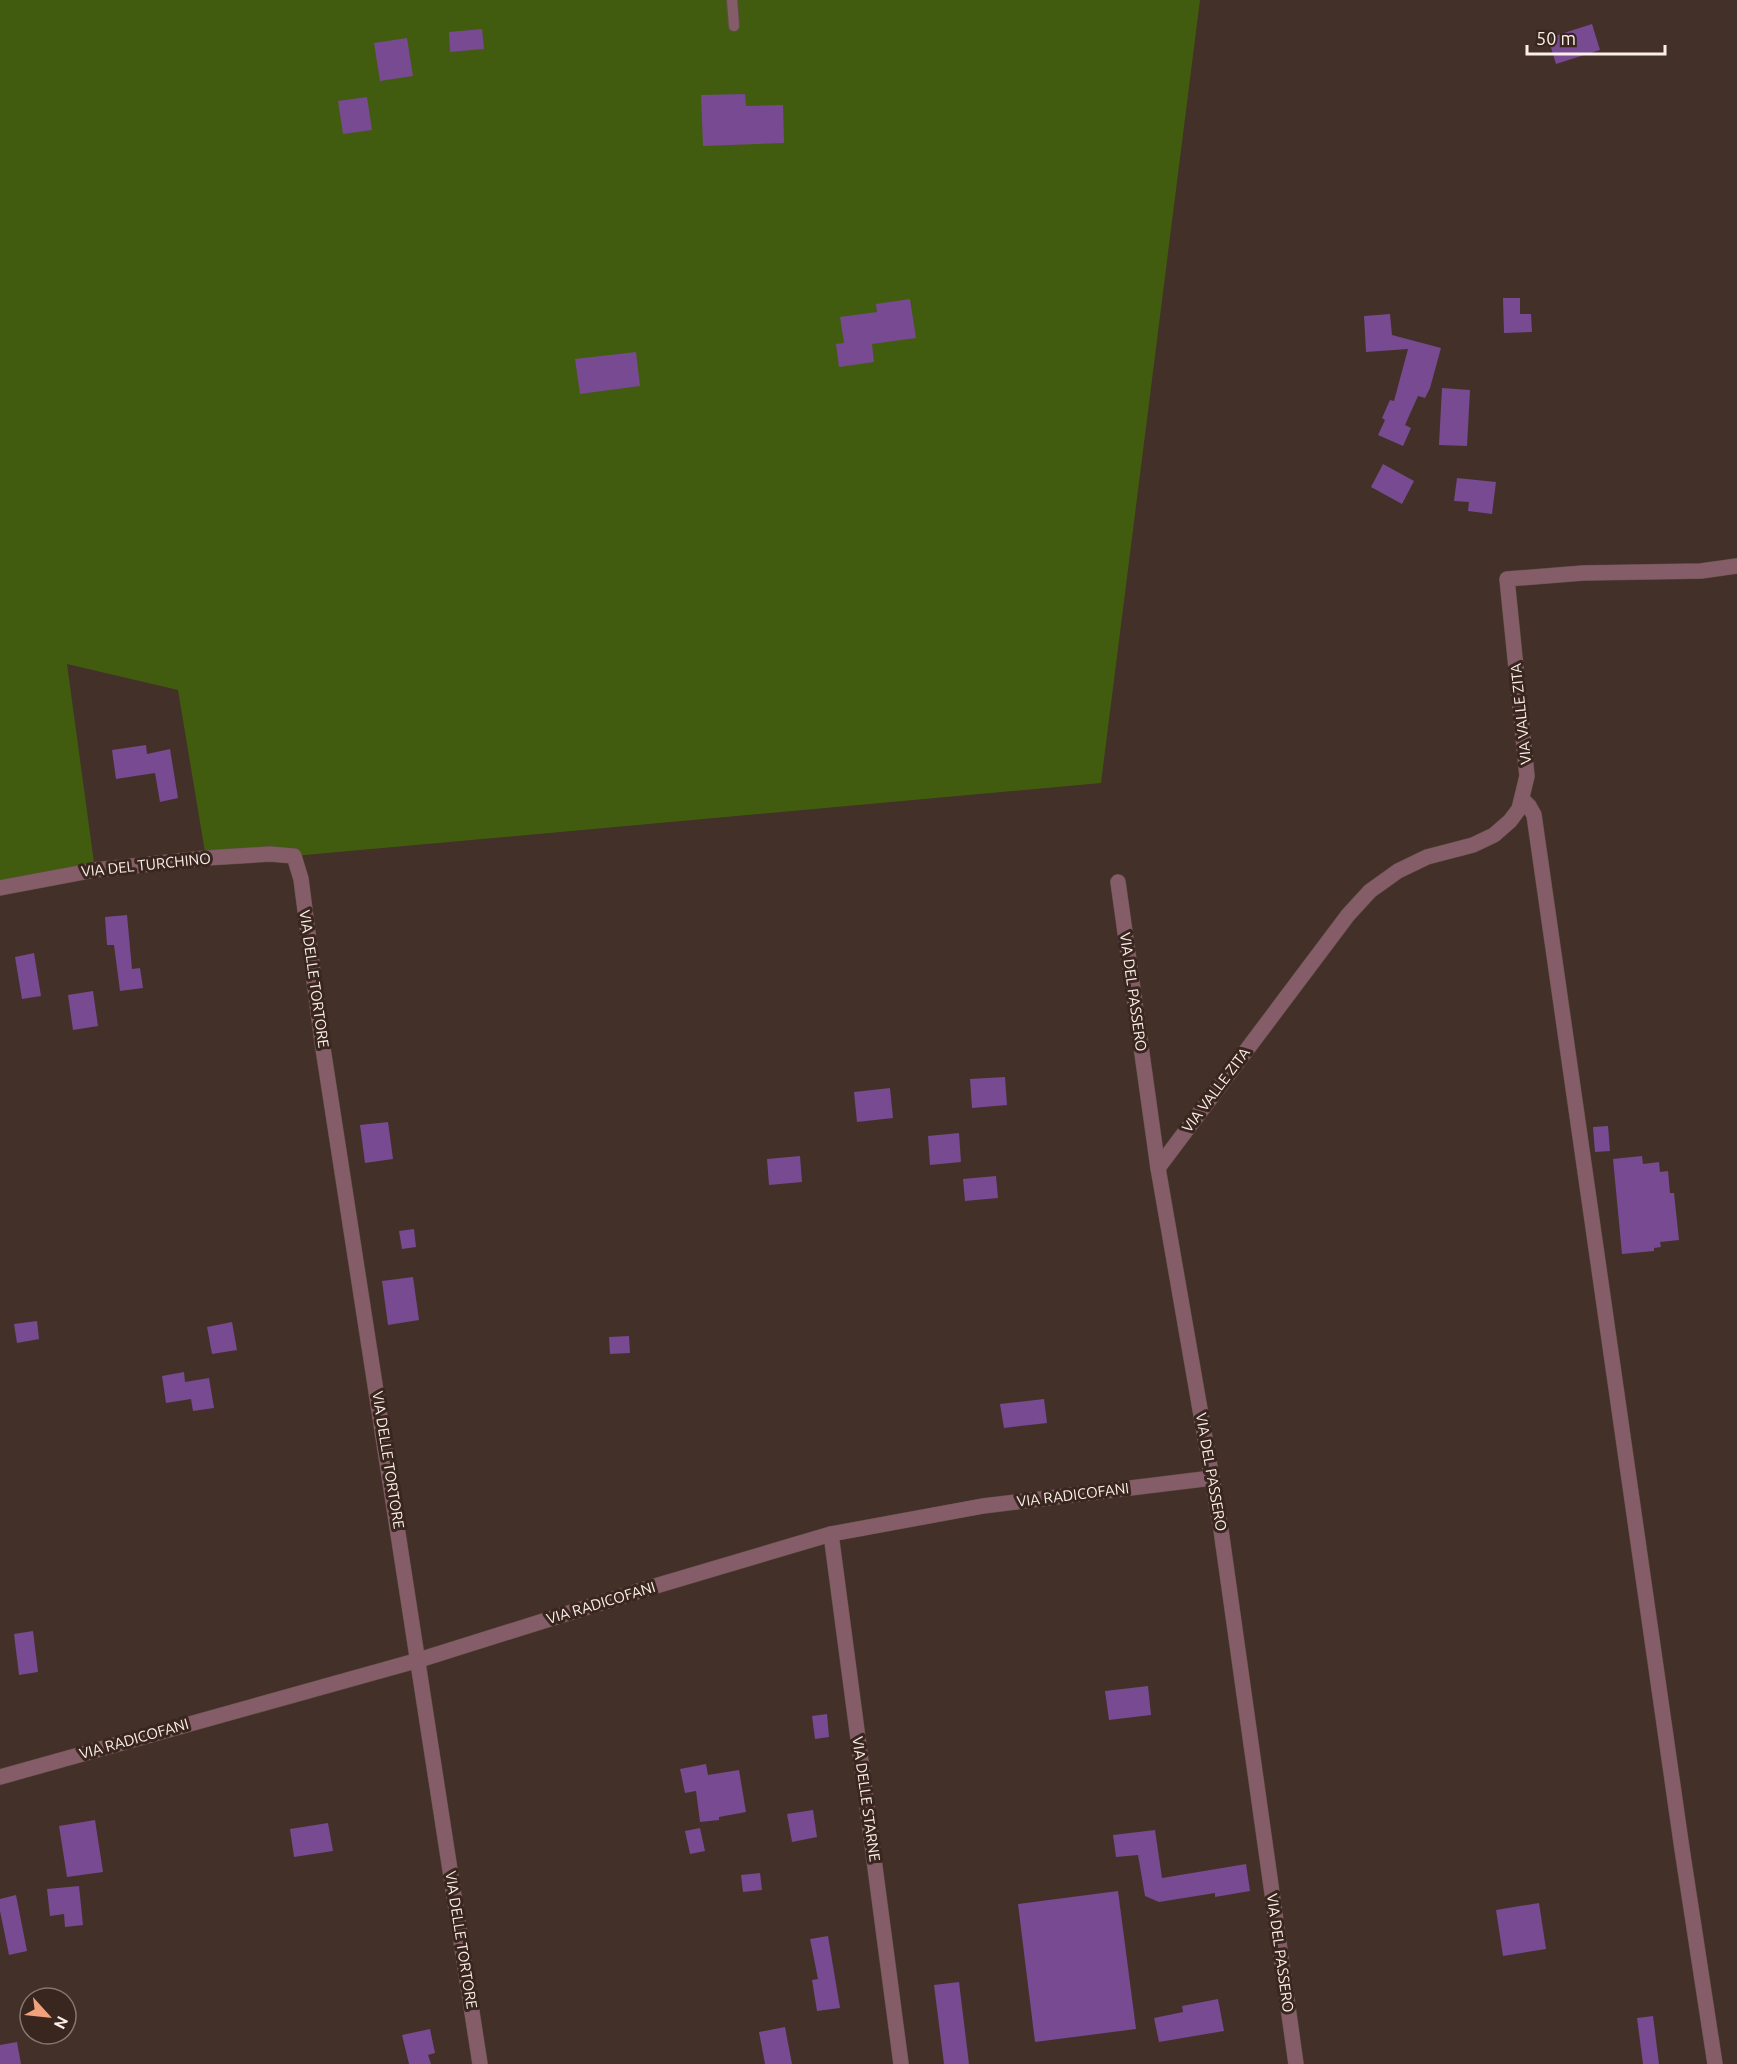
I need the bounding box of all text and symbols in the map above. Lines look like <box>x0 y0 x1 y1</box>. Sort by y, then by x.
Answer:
scale bar <box>1527 18 1665 56</box>
text: 50 m <box>1536 28 1576 48</box>
street label: VIA VALLE ZITA <box>1507 662 1534 766</box>
street label: VIA DEL TURCHINO <box>80 849 212 880</box>
street label: VIA DELLE TORTORE <box>296 909 333 1049</box>
street label: VIA DEL PASSERO <box>1117 931 1150 1053</box>
street label: VIA VALLE ZITA <box>1178 1044 1253 1135</box>
street label: VIA DELLE TORTORE <box>369 1390 408 1530</box>
street label: VIA DEL PASSERO <box>1193 1411 1230 1533</box>
street label: VIA RADICOFANI <box>1016 1479 1130 1510</box>
street label: VIA RADICOFANI <box>544 1578 657 1627</box>
street label: VIA RADICOFANI <box>77 1715 190 1762</box>
street label: VIA DELLE STARNE <box>849 1735 884 1863</box>
street label: VIA DELLE TORTORE <box>442 1870 481 2010</box>
street label: VIA DEL PASSERO <box>1264 1892 1297 2014</box>
north arrow <box>18 1986 78 2046</box>
text: N <box>51 2013 72 2032</box>

